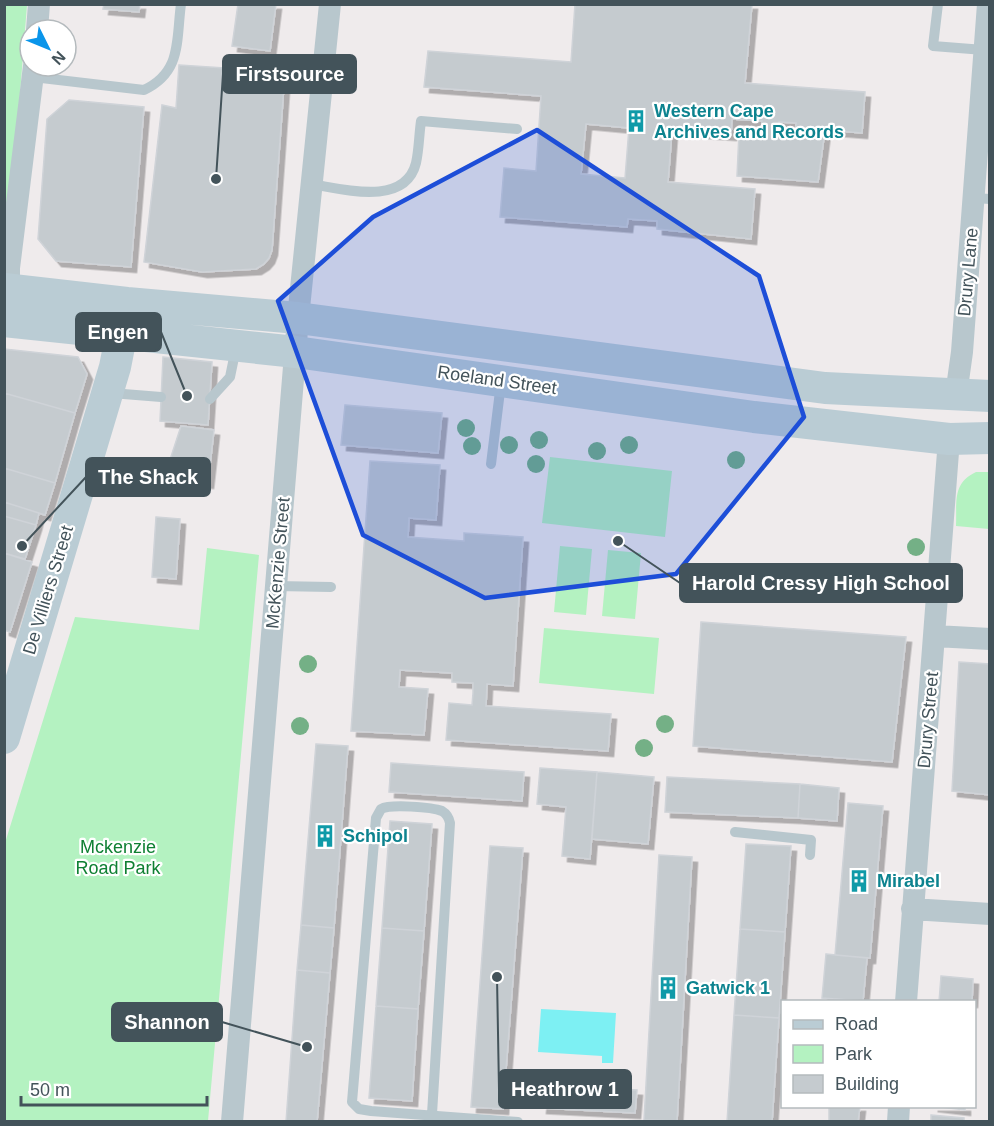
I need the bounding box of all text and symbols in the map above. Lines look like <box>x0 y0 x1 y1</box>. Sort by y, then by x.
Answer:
north arrow <box>18 18 78 78</box>
text: N <box>48 48 69 68</box>
callout: Firstsource <box>223 55 356 93</box>
text: Firstsource <box>236 63 344 85</box>
place label: Western Cape Archives and Records <box>654 101 844 142</box>
building icon: Western Cape Archives and Records <box>623 108 649 134</box>
street label: Drury Lane <box>954 227 982 317</box>
callout: Engen <box>76 313 161 351</box>
text: Engen <box>87 321 149 343</box>
street label: Roeland Street <box>436 362 558 398</box>
callout: The Shack <box>86 458 210 496</box>
text: The Shack <box>98 466 199 488</box>
street label: McKenzie Street <box>262 496 294 630</box>
street label: De Villiers Street <box>19 523 77 657</box>
callout: Harold Cressy High School <box>680 564 962 602</box>
text: Harold Cressy High School <box>692 572 950 594</box>
street label: Drury Street <box>914 671 942 769</box>
building icon: Schipol <box>312 823 338 849</box>
place label: Schipol <box>343 826 408 846</box>
park label: Mckenzie Road Park <box>75 837 162 878</box>
building icon: Mirabel <box>846 868 872 894</box>
place label: Mirabel <box>877 871 940 891</box>
building icon: Gatwick 1 <box>655 975 681 1001</box>
place label: Gatwick 1 <box>686 978 770 998</box>
legend <box>781 1000 976 1108</box>
callout: Shannon <box>112 1003 222 1041</box>
text: Shannon <box>124 1011 210 1033</box>
text: Road <box>835 1014 878 1034</box>
text: Park <box>835 1044 873 1064</box>
scale bar <box>21 1069 207 1107</box>
callout: Heathrow 1 <box>499 1070 631 1108</box>
text: Building <box>835 1074 899 1094</box>
text: Heathrow 1 <box>511 1078 619 1100</box>
text: 50 m <box>30 1080 70 1100</box>

